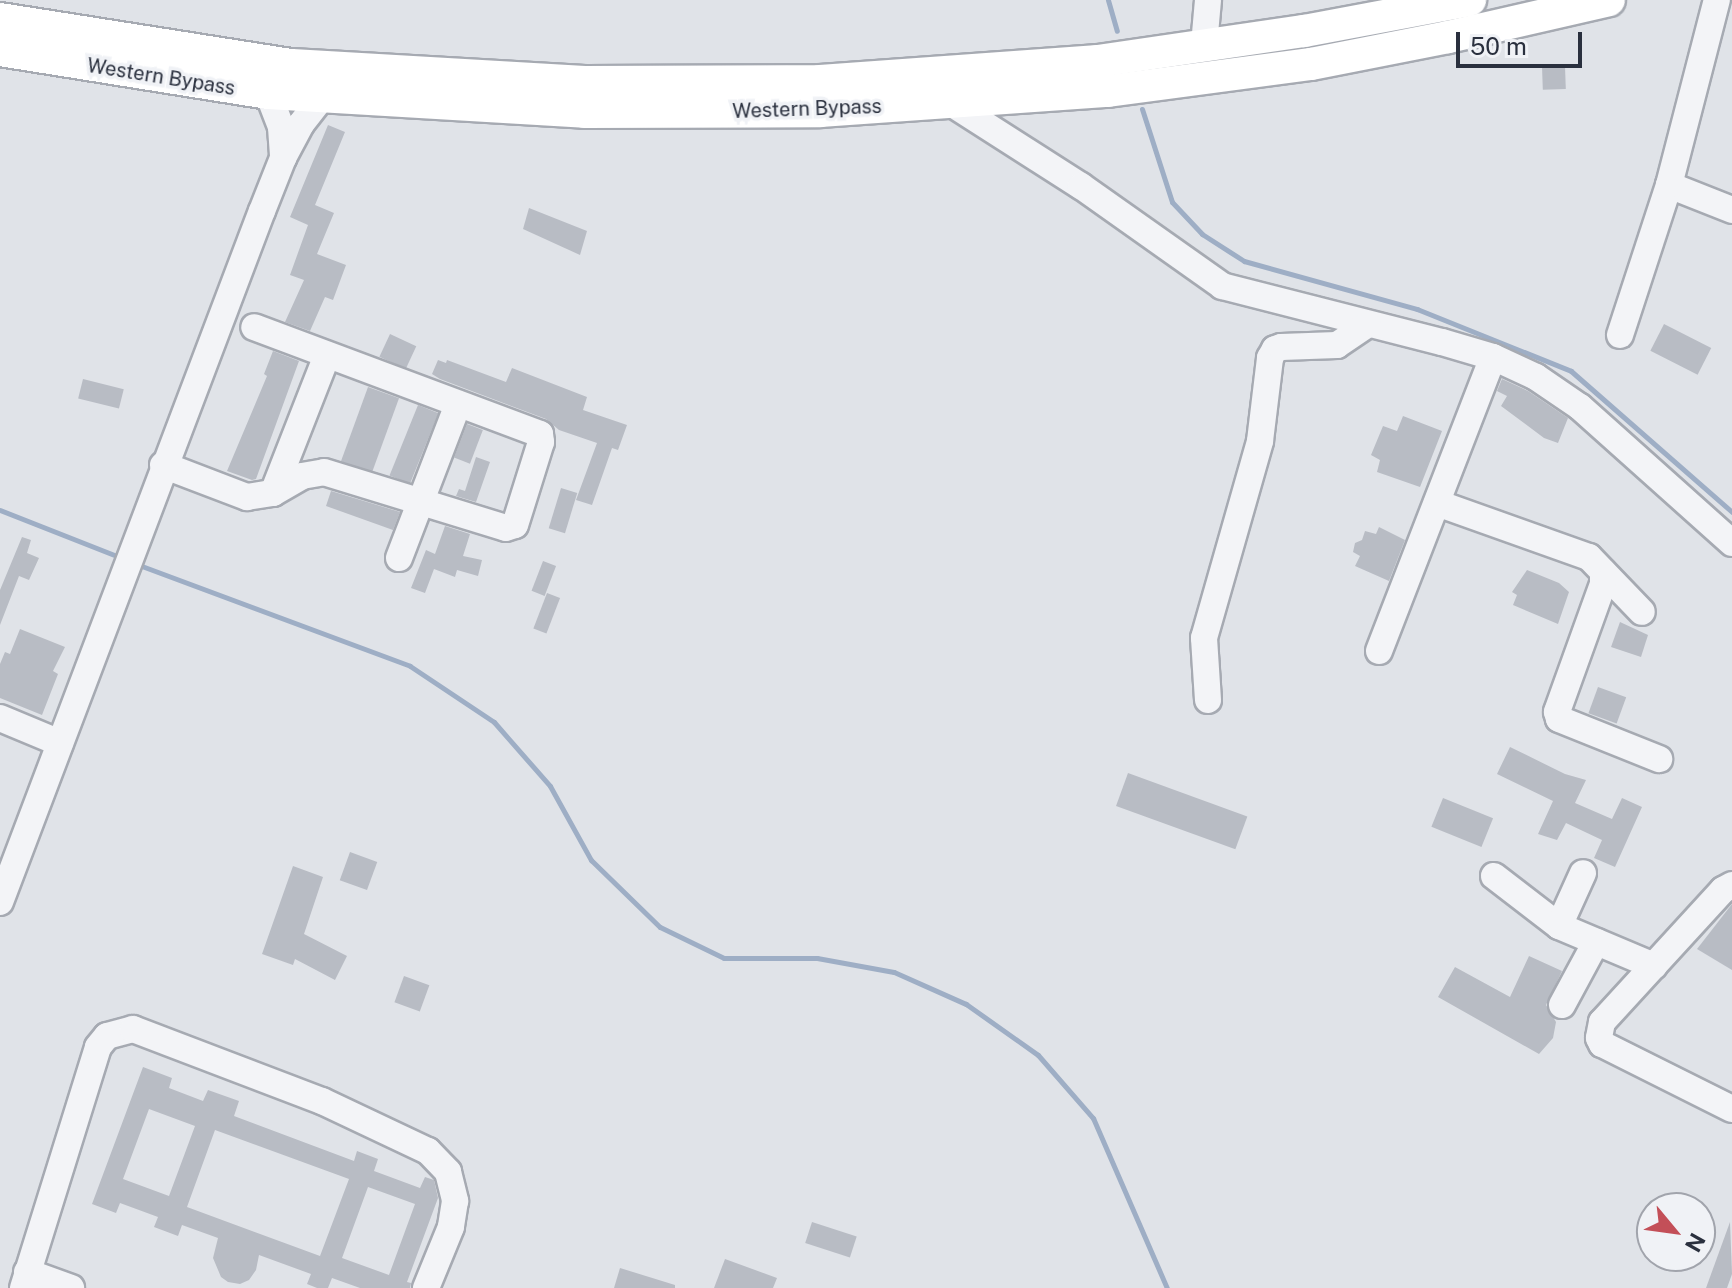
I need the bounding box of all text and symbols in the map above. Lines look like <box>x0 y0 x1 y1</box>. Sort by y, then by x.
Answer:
scale bar <box>1460 16 1586 66</box>
text: 50 m <box>1470 32 1527 60</box>
street label: Western Bypass <box>85 53 237 101</box>
street label: Western Bypass <box>732 94 882 124</box>
north arrow <box>1636 1192 1716 1272</box>
text: N <box>1680 1229 1711 1256</box>

